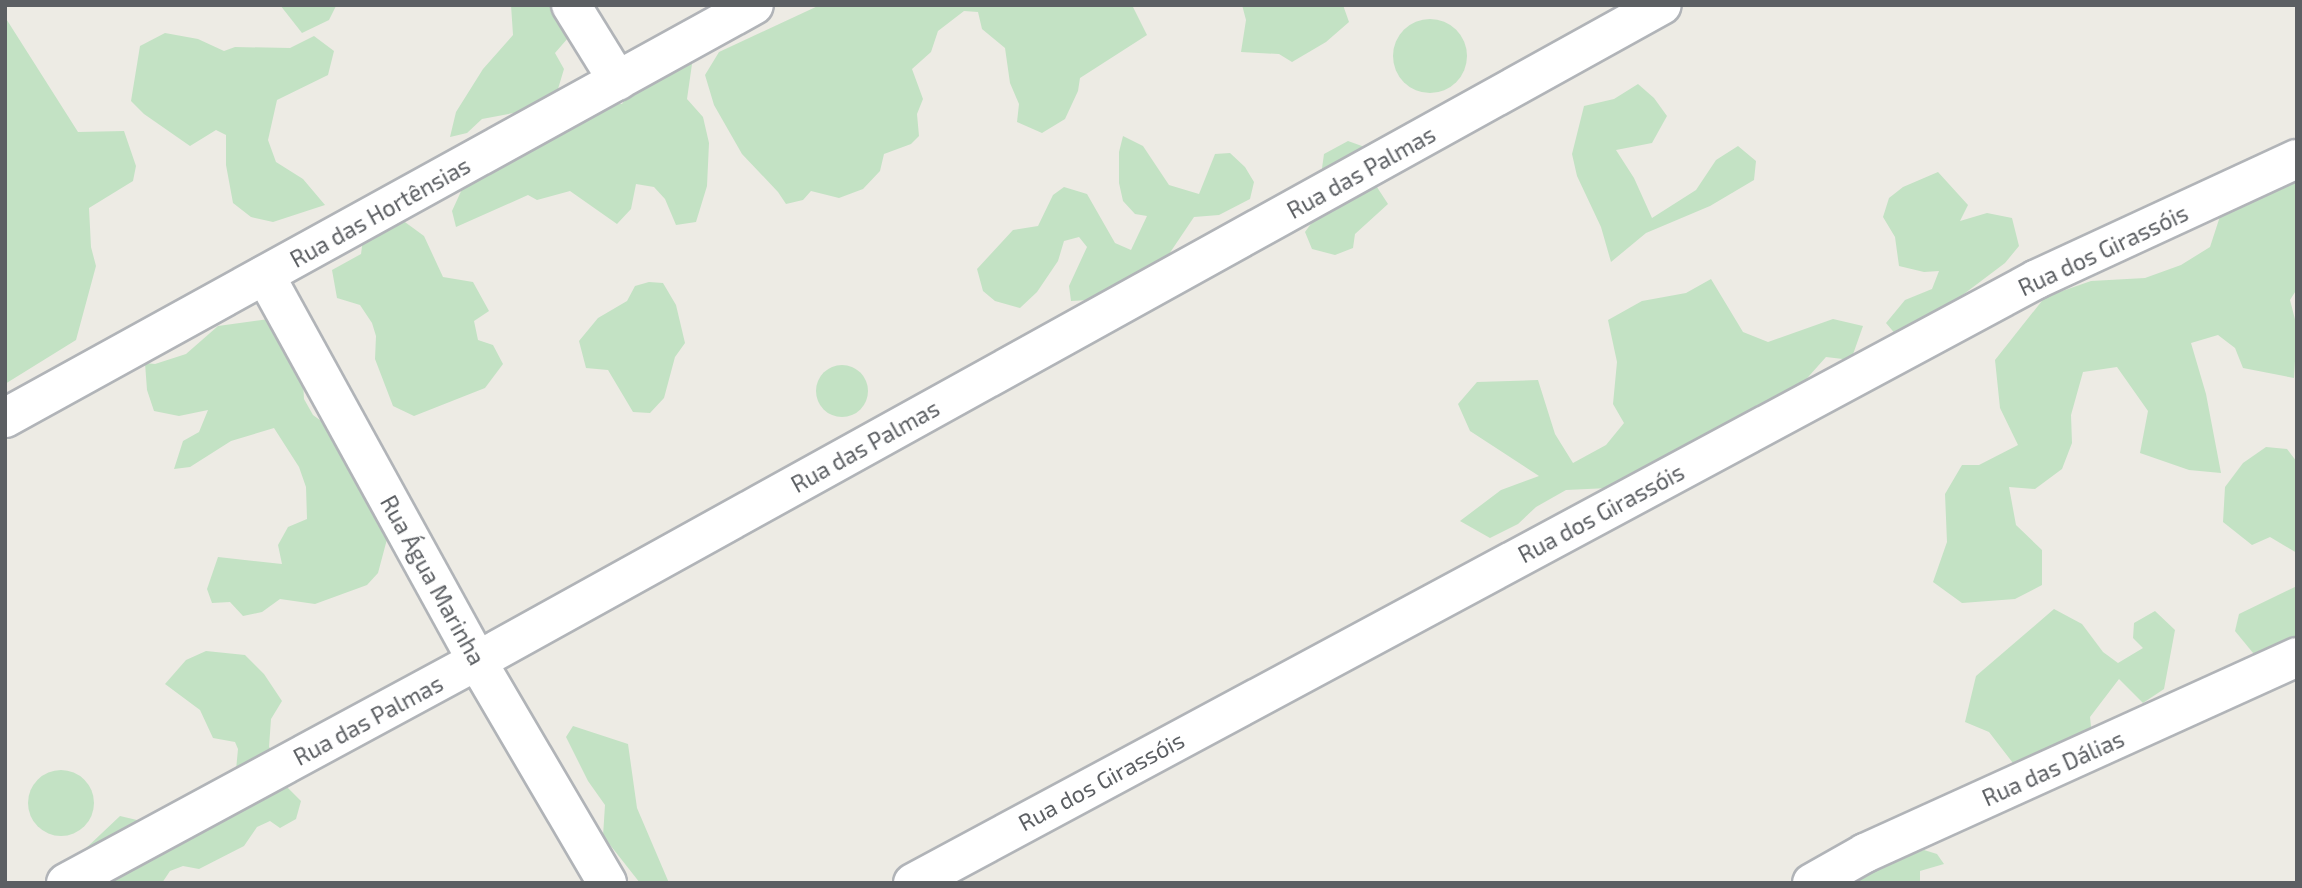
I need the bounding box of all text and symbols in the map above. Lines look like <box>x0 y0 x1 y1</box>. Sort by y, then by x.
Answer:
street label: Rua das Palmas <box>1282 120 1440 224</box>
street label: Rua das Hortênsias <box>285 151 475 273</box>
street label: Rua dos Girassóis <box>2014 199 2192 301</box>
street label: Rua das Palmas <box>786 394 944 498</box>
street label: Rua dos Girassóis <box>1513 458 1689 568</box>
street label: Rua Água Marinha <box>375 490 491 670</box>
street label: Rua das Palmas <box>289 669 447 771</box>
street label: Rua das Dálias <box>1978 724 2128 812</box>
street label: Rua dos Girassóis <box>1013 726 1189 836</box>

